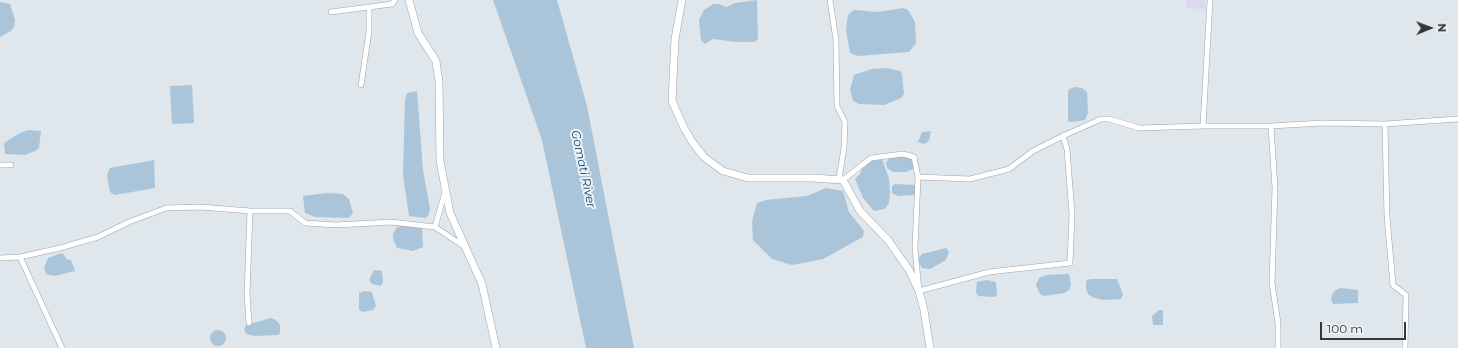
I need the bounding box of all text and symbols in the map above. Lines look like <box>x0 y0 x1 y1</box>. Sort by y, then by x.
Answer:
north arrow <box>1410 8 1450 48</box>
text: N <box>1435 23 1449 32</box>
water label: Gomati River <box>568 129 598 209</box>
scale bar <box>1322 314 1408 340</box>
text: 100 m <box>1327 321 1363 336</box>

